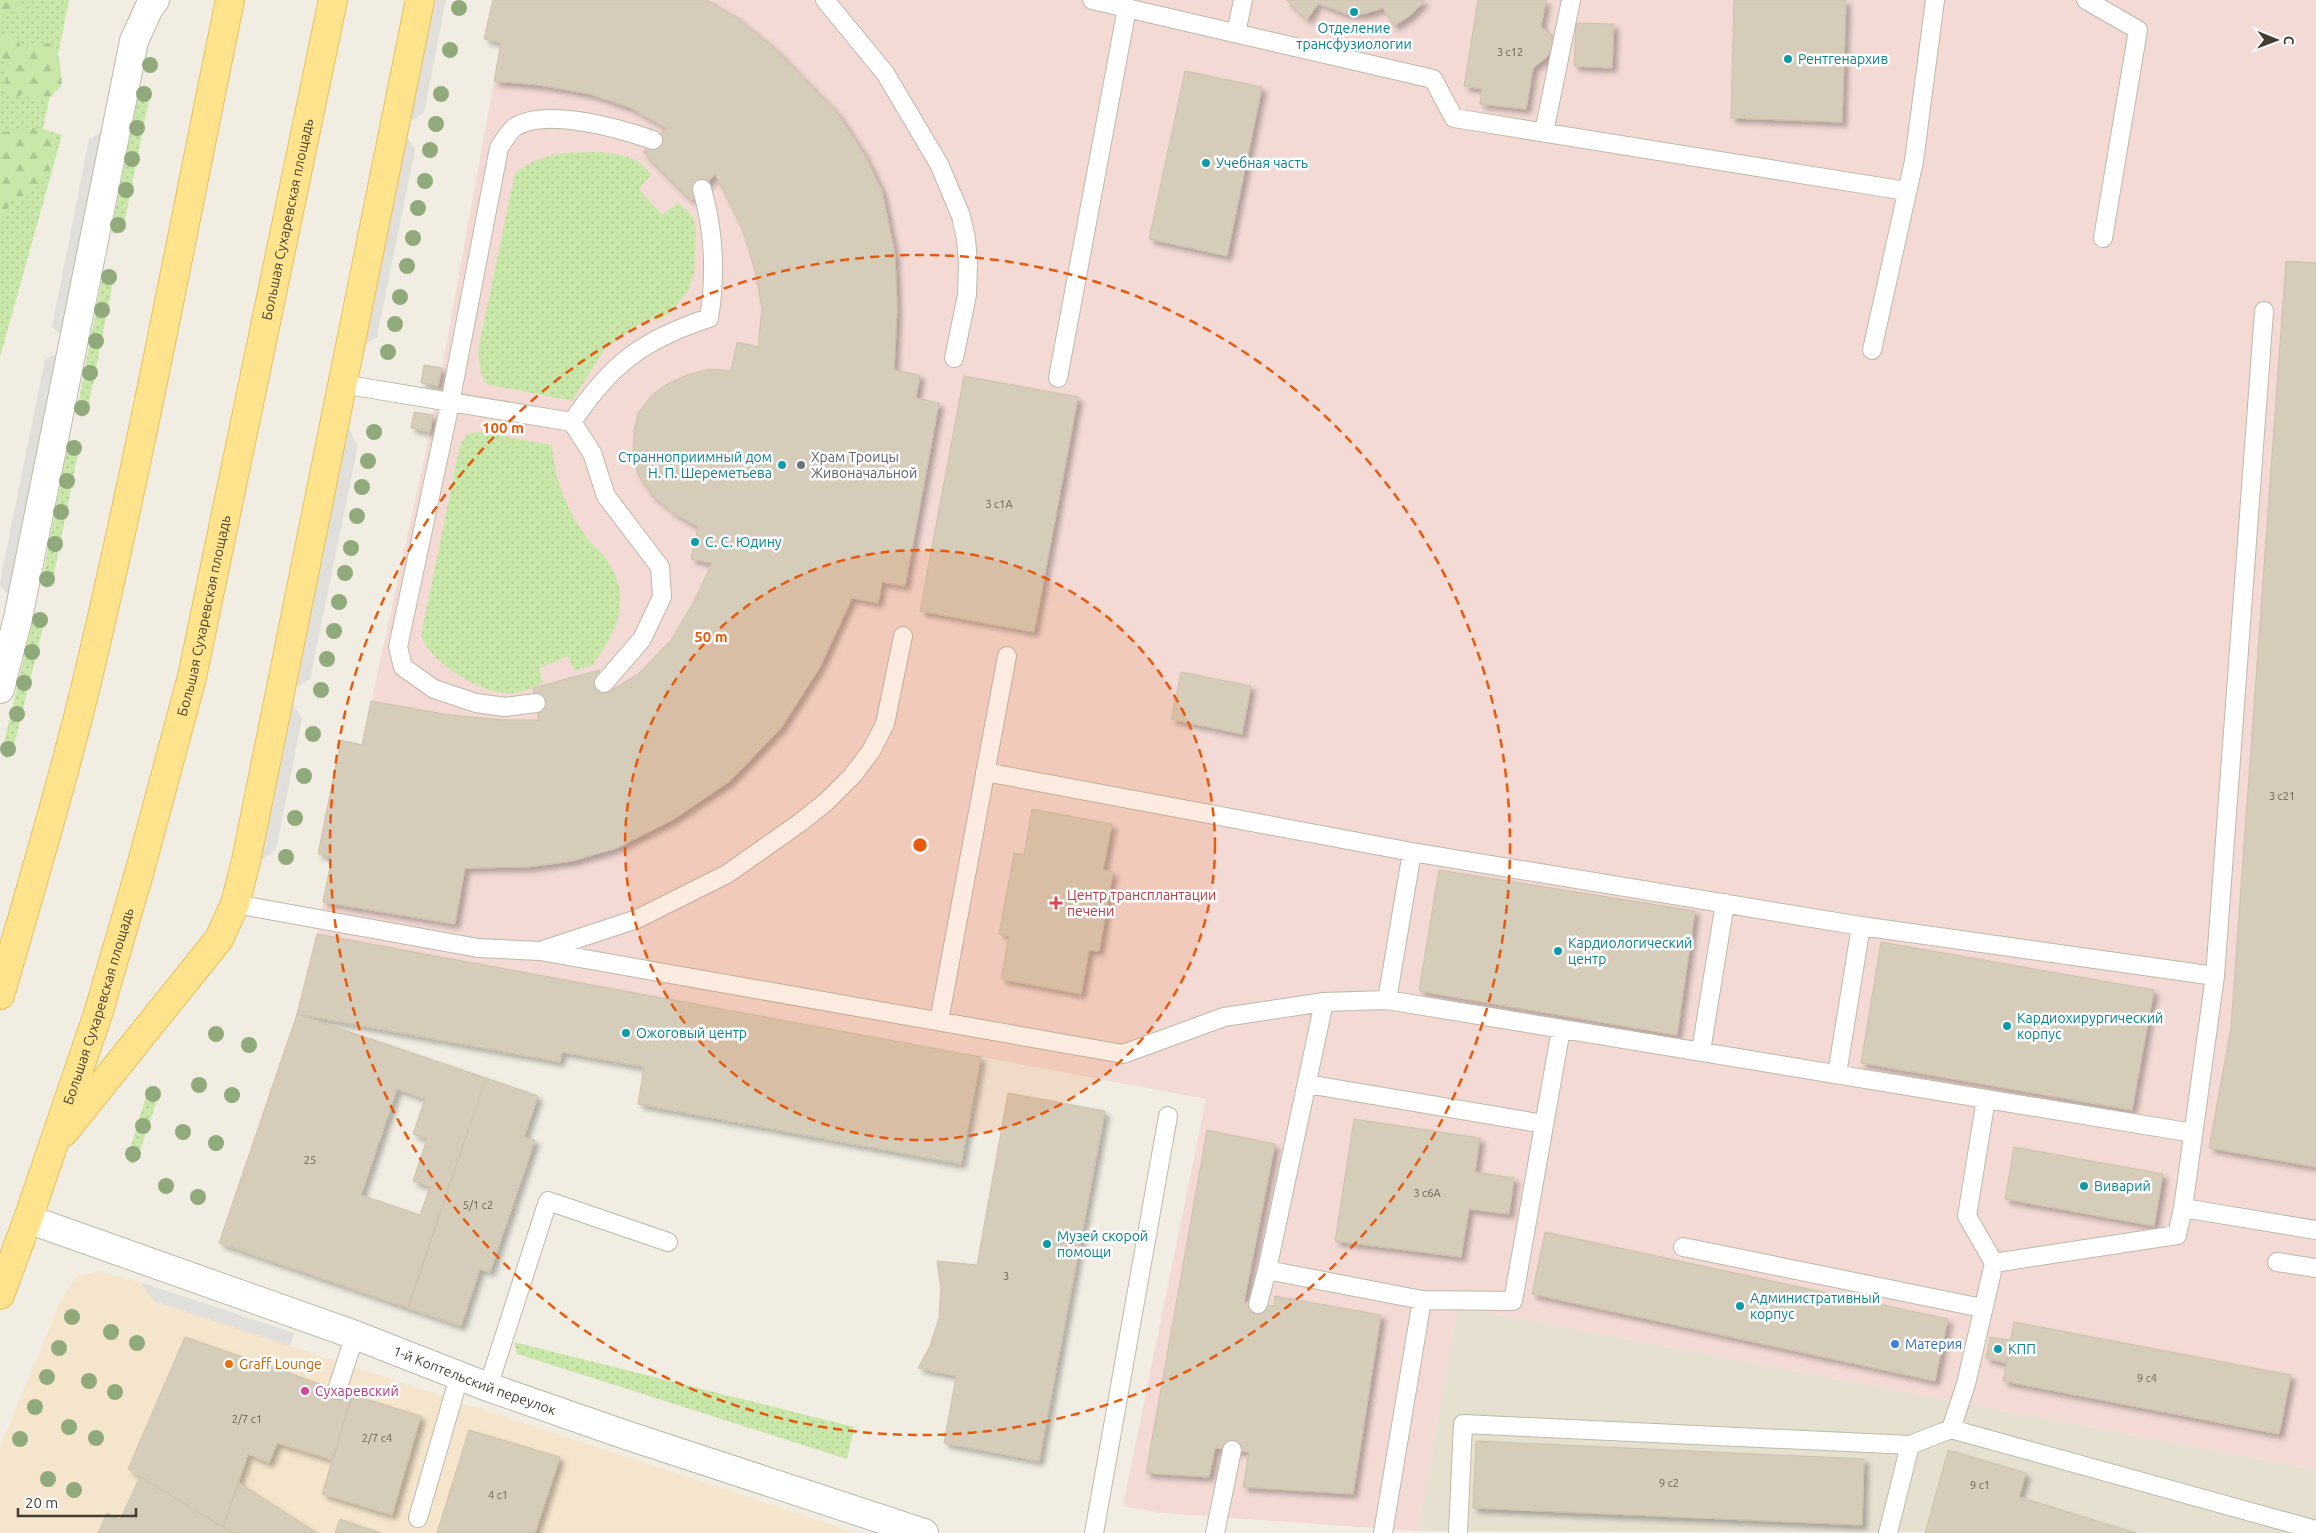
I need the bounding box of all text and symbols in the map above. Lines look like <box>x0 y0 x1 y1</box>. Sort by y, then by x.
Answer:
marker: Отделение трансфузиологии <box>1348 6 1360 18</box>
north arrow <box>2251 15 2301 65</box>
place label: Отделение трансфузиологии <box>1296 20 1412 52</box>
text: С <box>2281 36 2297 45</box>
house number: 3 с12 <box>1497 46 1523 58</box>
place label: Рентгенархив <box>1798 51 1888 67</box>
marker: Рентгенархив <box>1782 53 1794 65</box>
street label: Большая Сухаревская площадь <box>259 117 316 322</box>
place label: Учебная часть <box>1216 155 1308 171</box>
marker: Учебная часть <box>1200 157 1212 169</box>
text: 100 m <box>482 419 524 436</box>
place label: Странноприимный дом Н. П. Шереметьева <box>618 449 772 481</box>
place label: Храм Троицы Живоначальной <box>811 449 917 481</box>
marker: Странноприимный дом Н. П. Шереметьева <box>776 459 788 471</box>
marker: Храм Троицы Живоначальной <box>795 459 807 471</box>
house number: 3 с1А <box>985 498 1013 510</box>
street label: Большая Сухаревская площадь <box>174 514 234 718</box>
place label: С. С. Юдину <box>705 534 782 550</box>
marker: С. С. Юдину <box>689 536 701 548</box>
text: 50 m <box>694 628 728 645</box>
house number: 3 с21 <box>2269 790 2295 802</box>
centre of rings <box>911 836 929 854</box>
place label: Центр трансплантации печени <box>1067 887 1216 919</box>
marker: Центр трансплантации печени <box>1049 896 1063 910</box>
street label: Большая Сухаревская площадь <box>60 906 137 1107</box>
place label: Кардиологический центр <box>1568 935 1692 967</box>
marker: Кардиологический центр <box>1552 945 1564 957</box>
place label: Кардиохирургический корпус <box>2017 1010 2163 1042</box>
marker: Кардиохирургический корпус <box>2001 1020 2013 1032</box>
place label: Ожоговый центр <box>636 1025 747 1041</box>
marker: Ожоговый центр <box>620 1027 632 1039</box>
house number: 25 <box>304 1154 316 1166</box>
place label: Виварий <box>2094 1178 2151 1194</box>
marker: Виварий <box>2078 1180 2090 1192</box>
house number: 3 с6А <box>1413 1187 1441 1199</box>
house number: 5/1 с2 <box>463 1199 493 1211</box>
place label: Музей скорой помощи <box>1057 1228 1148 1260</box>
marker: Музей скорой помощи <box>1041 1238 1053 1250</box>
house number: 3 <box>1003 1270 1009 1282</box>
place label: Административный корпус <box>1750 1290 1880 1322</box>
marker: Административный корпус <box>1734 1300 1746 1312</box>
place label: Материя <box>1905 1336 1962 1352</box>
marker: Материя <box>1889 1338 1901 1350</box>
place label: КПП <box>2008 1341 2036 1357</box>
street label: 1-й Коптельский переулок <box>391 1343 558 1418</box>
marker: КПП <box>1992 1343 2004 1355</box>
place label: Graff Lounge <box>239 1356 322 1372</box>
marker: Graff Lounge <box>223 1358 235 1370</box>
house number: 9 с4 <box>2137 1372 2157 1384</box>
place label: Сухаревский <box>315 1383 399 1399</box>
marker: Сухаревский <box>299 1385 311 1397</box>
house number: 2/7 с1 <box>232 1413 262 1425</box>
house number: 2/7 с4 <box>362 1432 392 1444</box>
house number: 9 с2 <box>1659 1477 1679 1489</box>
house number: 9 с1 <box>1970 1479 1990 1491</box>
scale bar <box>18 1486 135 1518</box>
house number: 4 с1 <box>488 1489 508 1501</box>
text: 20 m <box>25 1494 58 1511</box>

